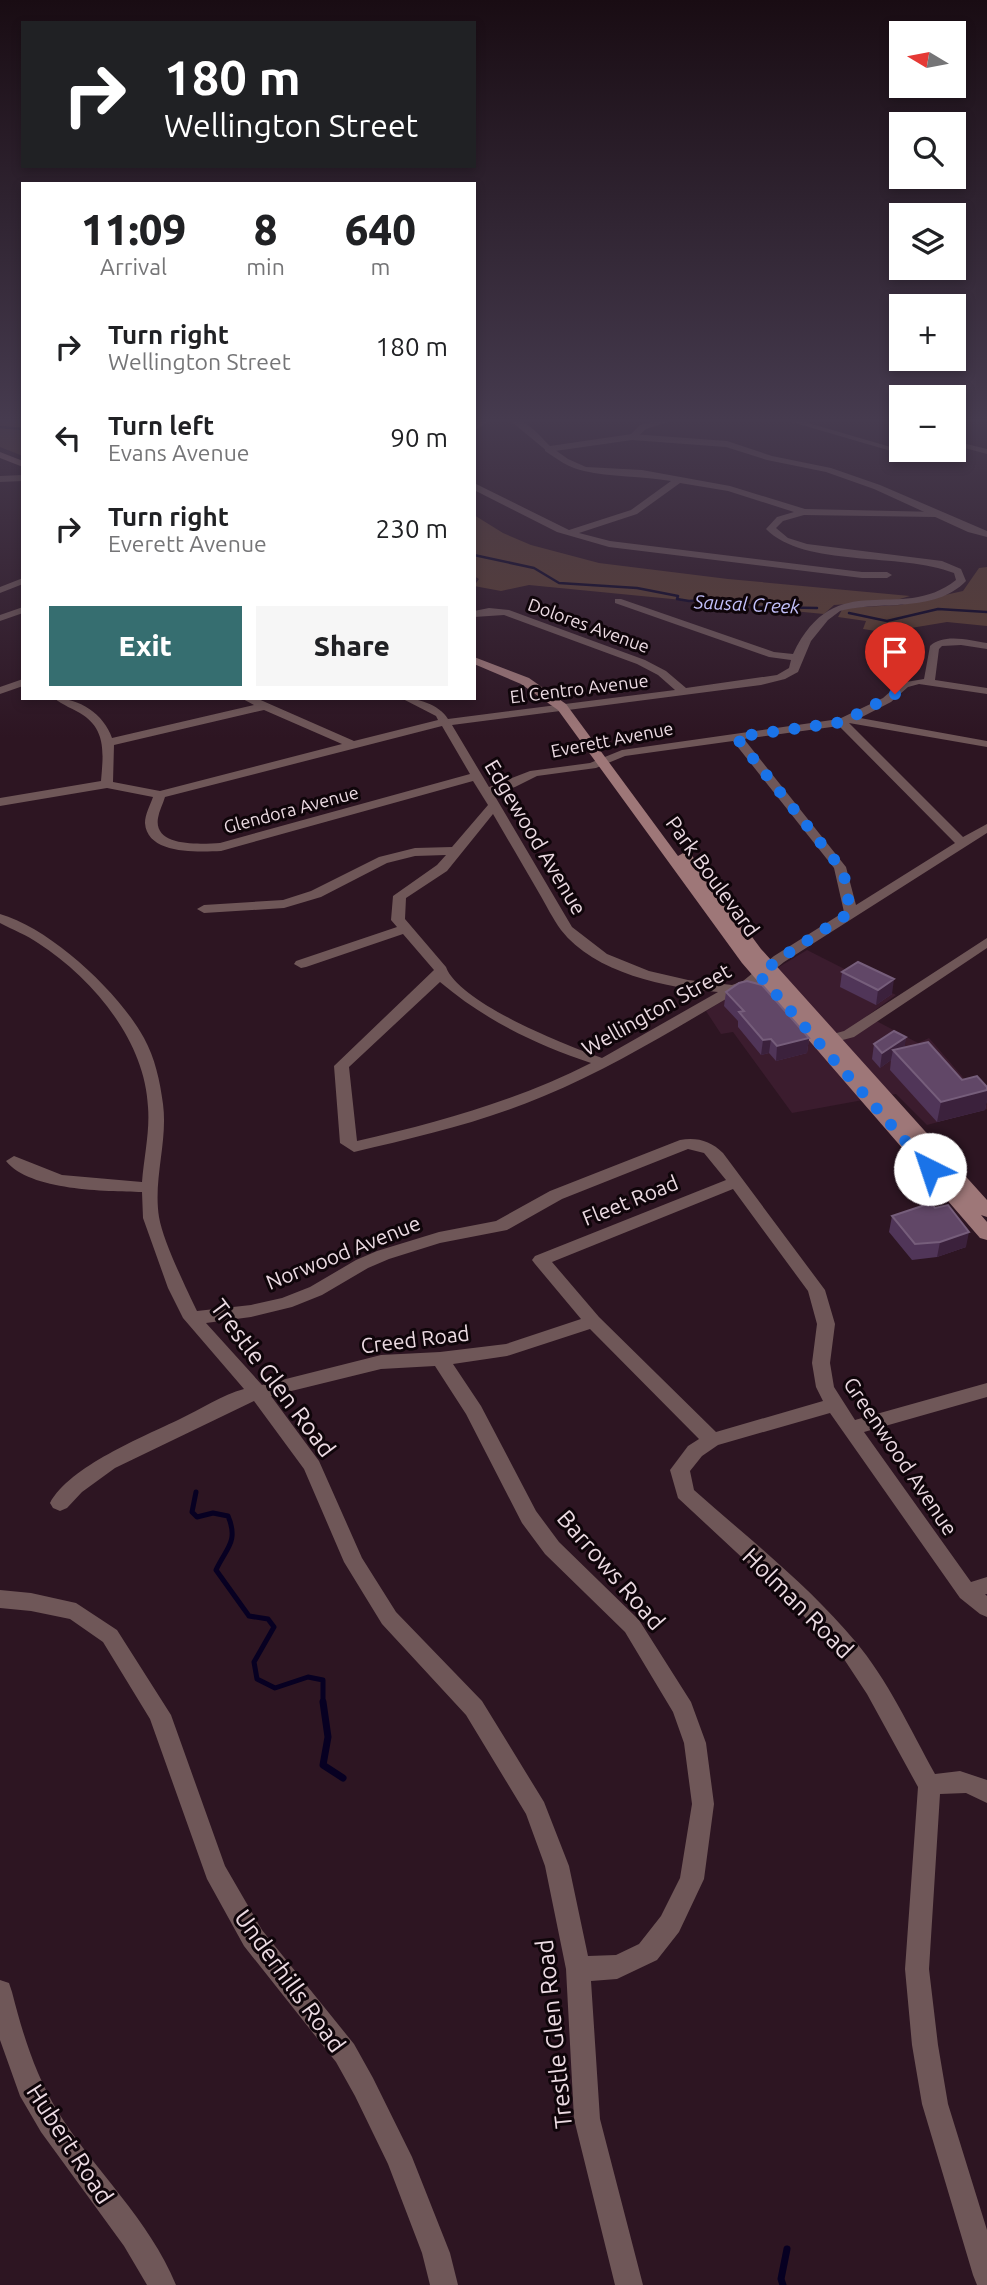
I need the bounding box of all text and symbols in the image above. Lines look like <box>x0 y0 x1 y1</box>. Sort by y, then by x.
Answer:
north arrow <box>889 21 966 98</box>
map controls <box>889 21 966 462</box>
icon: right <box>49 49 140 140</box>
text: 180 m <box>164 49 301 104</box>
text: Wellington Street <box>164 107 418 143</box>
button: search <box>889 112 966 189</box>
button: layers <box>889 203 966 280</box>
text: 11:09 <box>81 206 186 253</box>
text: 8 <box>254 206 277 253</box>
text: 640 <box>345 206 416 253</box>
text: Arrival <box>100 254 167 279</box>
text: min <box>246 254 285 279</box>
text: m <box>370 254 390 279</box>
button: + <box>889 294 966 371</box>
text: Turn right <box>108 320 229 349</box>
icon: right <box>49 328 87 366</box>
text: 180 m <box>376 332 448 361</box>
text: Wellington Street <box>108 349 291 374</box>
button: − <box>889 385 966 462</box>
text: Turn left <box>108 411 214 440</box>
icon: left <box>49 419 87 457</box>
text: 90 m <box>390 423 448 452</box>
text: Evans Avenue <box>108 440 250 465</box>
text: Turn right <box>108 502 229 531</box>
icon: right <box>49 510 87 548</box>
text: 230 m <box>376 514 448 543</box>
text: Everett Avenue <box>108 531 267 556</box>
water label: Sausal Creek <box>692 590 801 618</box>
street label: Dolores Avenue <box>526 594 652 656</box>
button: Exit <box>49 606 242 686</box>
button: Share <box>256 606 448 686</box>
pin <box>865 622 925 694</box>
icon: arrive <box>876 633 914 671</box>
street label: El Centro Avenue <box>509 670 649 706</box>
street label: Everett Avenue <box>549 717 675 761</box>
street label: Edgewood Avenue <box>480 755 592 919</box>
street label: Glendora Avenue <box>221 781 361 837</box>
street label: Park Boulevard <box>661 811 765 941</box>
street label: Wellington Street <box>577 958 735 1060</box>
position arrow <box>893 1132 967 1206</box>
street label: Fleet Road <box>579 1170 681 1230</box>
street label: Norwood Avenue <box>262 1210 424 1294</box>
street label: Trestle Glen Road <box>205 1294 341 1462</box>
street label: Creed Road <box>359 1320 471 1358</box>
street label: Greenwood Avenue <box>839 1372 963 1540</box>
street label: Barrows Road <box>552 1505 670 1635</box>
street label: Holman Road <box>737 1542 859 1664</box>
street label: Underhills Road <box>229 1904 351 2058</box>
street label: Trestle Glen Road <box>531 1938 577 2130</box>
street label: Hubert Road <box>21 2079 119 2209</box>

